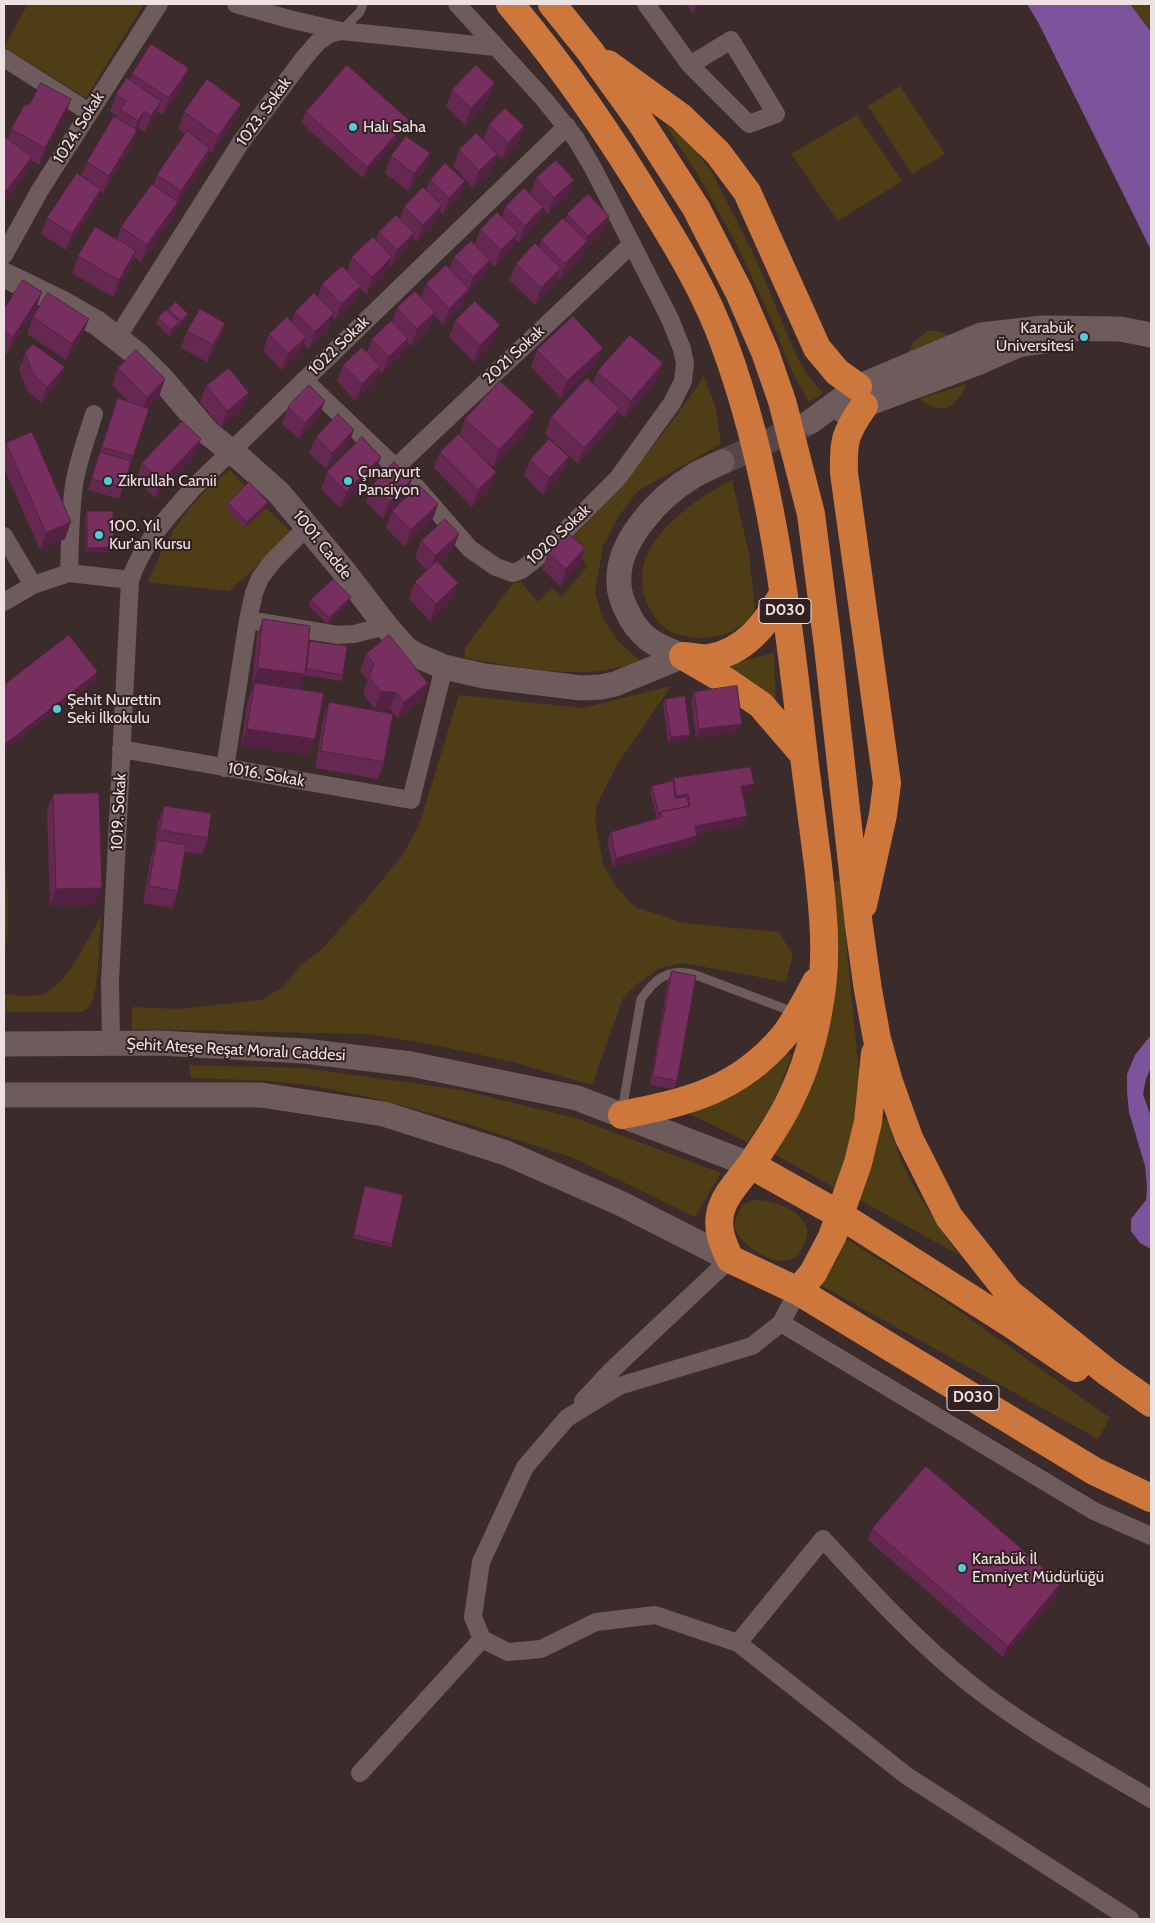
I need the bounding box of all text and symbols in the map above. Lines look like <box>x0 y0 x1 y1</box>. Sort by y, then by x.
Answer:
street label: 1023. Sokak <box>233 74 295 150</box>
street label: 1024. Sokak <box>49 89 109 167</box>
place label: Halı Saha <box>363 117 426 137</box>
marker: Halı Saha <box>347 121 359 133</box>
street label: 1022 Sokak <box>305 312 373 380</box>
place label: Karabük Üniversitesi <box>996 318 1074 356</box>
street label: 2021 Sokak <box>479 322 549 388</box>
marker: Karabük Üniversitesi <box>1078 331 1090 343</box>
place label: Çınaryurt Pansiyon <box>358 462 420 500</box>
place label: Zikrullah Camii <box>118 471 217 491</box>
marker: Zikrullah Camii <box>102 475 114 487</box>
marker: Çınaryurt Pansiyon <box>342 475 354 487</box>
street label: 1020 Sokak <box>523 501 595 569</box>
street label: 1001. Cadde <box>288 507 356 583</box>
place label: 100. Yıl Kur'an Kursu <box>109 516 191 554</box>
marker: 100. Yıl Kur'an Kursu <box>93 529 105 541</box>
road number: D030 <box>759 598 811 624</box>
place label: Şehit Nurettin Seki İlkokulu <box>67 690 161 728</box>
marker: Şehit Nurettin Seki İlkokulu <box>51 703 63 715</box>
street label: 1016. Sokak <box>226 759 306 791</box>
street label: 1019. Sokak <box>107 773 131 851</box>
street label: Şehit Ateşe Reşat Moralı Caddesi <box>126 1035 346 1065</box>
road number: D030 <box>947 1386 999 1410</box>
place label: Karabük İl Emniyet Müdürlüğü <box>972 1549 1104 1587</box>
marker: Karabük İl Emniyet Müdürlüğü <box>956 1562 968 1574</box>

